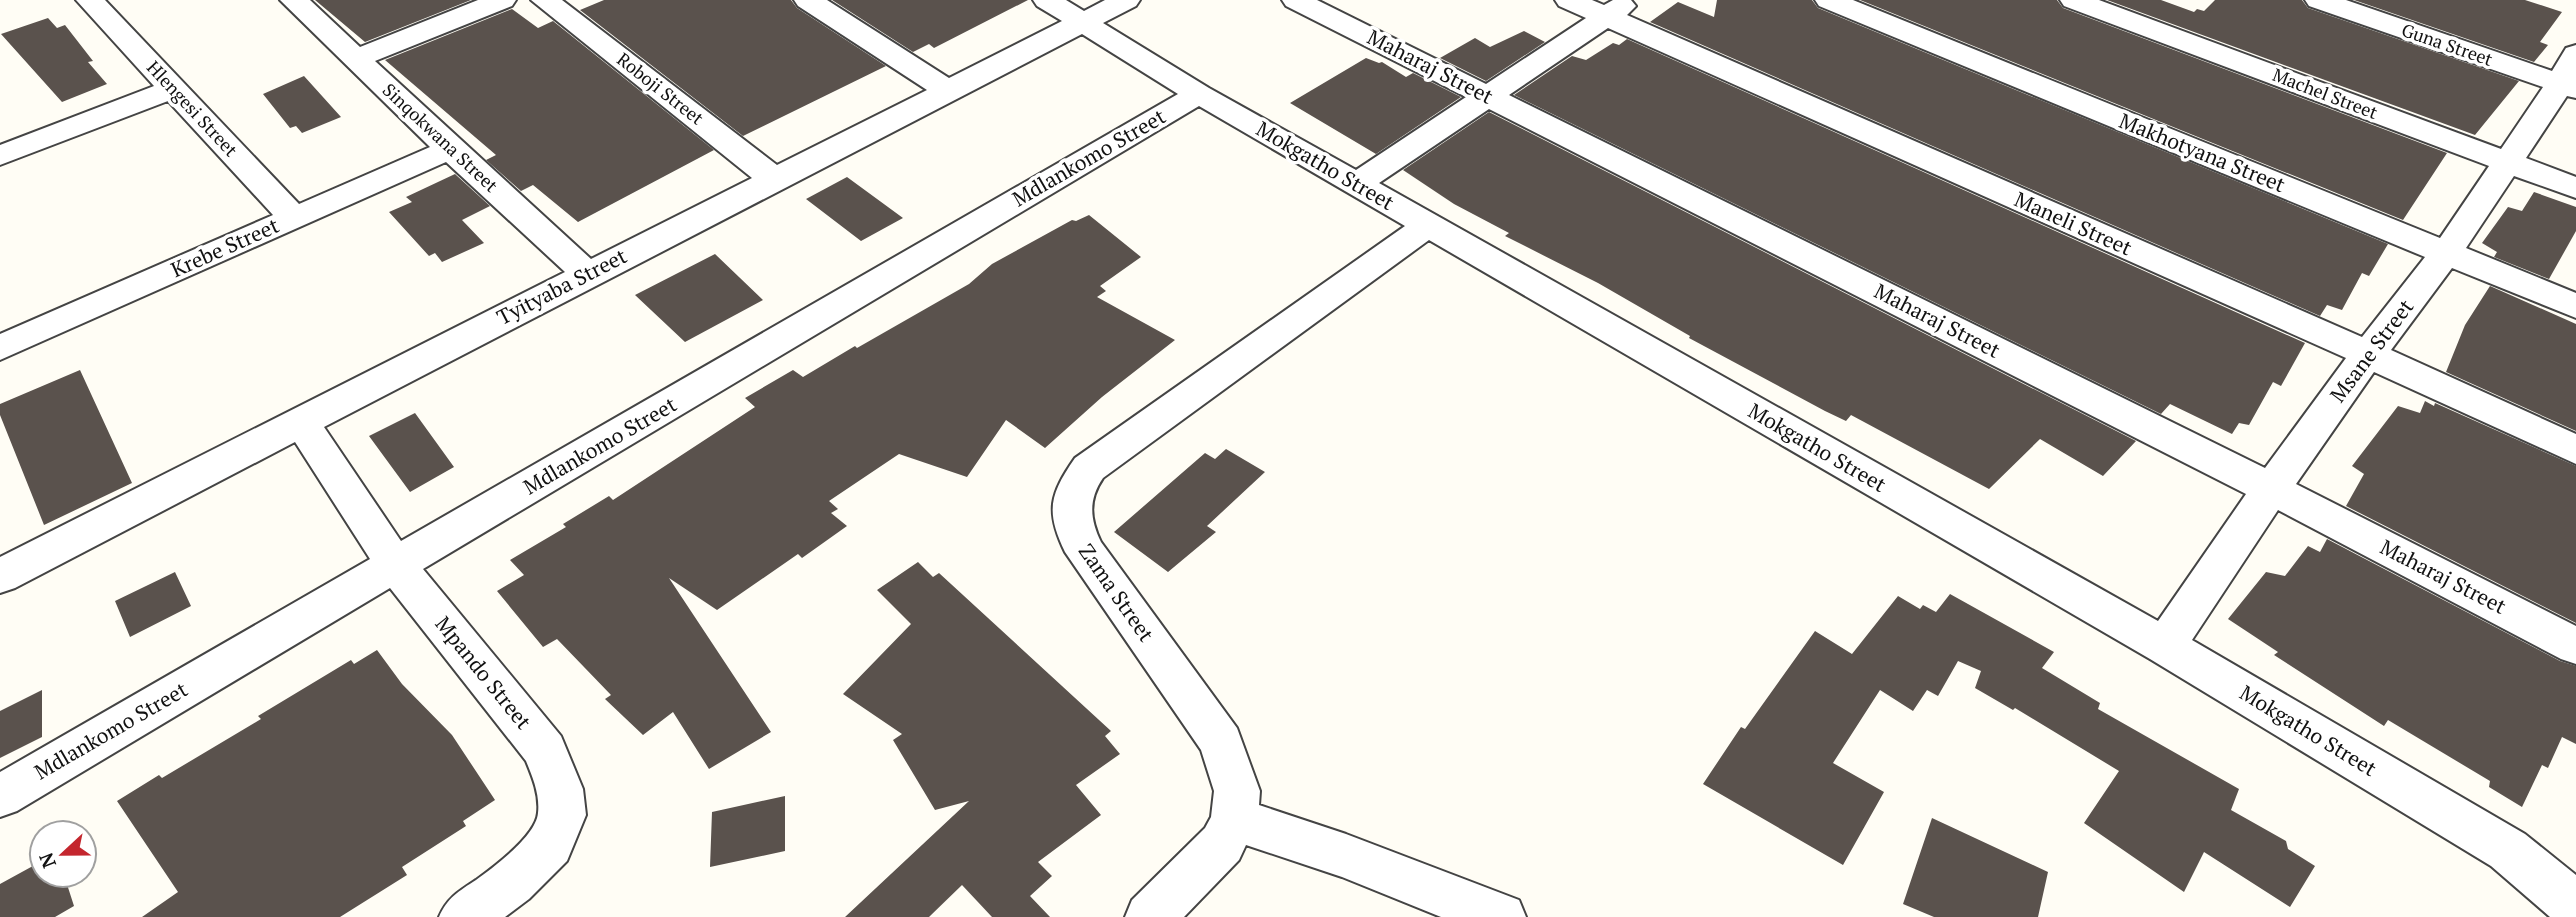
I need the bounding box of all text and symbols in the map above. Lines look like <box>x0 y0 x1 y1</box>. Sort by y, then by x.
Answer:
street label: Guna Street <box>2399 17 2496 71</box>
street label: Maharaj Street <box>1363 22 1498 110</box>
street label: Roboji Street <box>612 47 709 130</box>
street label: Hlengesi Street <box>142 55 243 161</box>
street label: Machel Street <box>2269 62 2382 124</box>
street label: Sinqokwana Street <box>378 78 504 197</box>
street label: Mdlankomo Street <box>1007 102 1170 212</box>
street label: Makhotyana Street <box>2115 106 2290 198</box>
street label: Mokgatho Street <box>1251 114 1400 216</box>
street label: Maneli Street <box>2010 185 2137 262</box>
street label: Krebe Street <box>166 211 283 283</box>
street label: Tyityaba Street <box>492 241 631 331</box>
street label: Maharaj Street <box>1870 276 2005 364</box>
street label: Msane Street <box>2323 293 2419 408</box>
street label: Mdlankomo Street <box>518 390 681 500</box>
street label: Mokgatho Street <box>1743 396 1892 498</box>
street label: Maharaj Street <box>2376 532 2511 620</box>
street label: Zama Street <box>1073 538 1161 647</box>
street label: Mpando Street <box>430 610 538 735</box>
street label: Mdlankomo Street <box>29 675 192 785</box>
street label: Mokgatho Street <box>2235 678 2382 782</box>
north arrow <box>28 819 98 889</box>
text: N <box>32 849 61 872</box>

